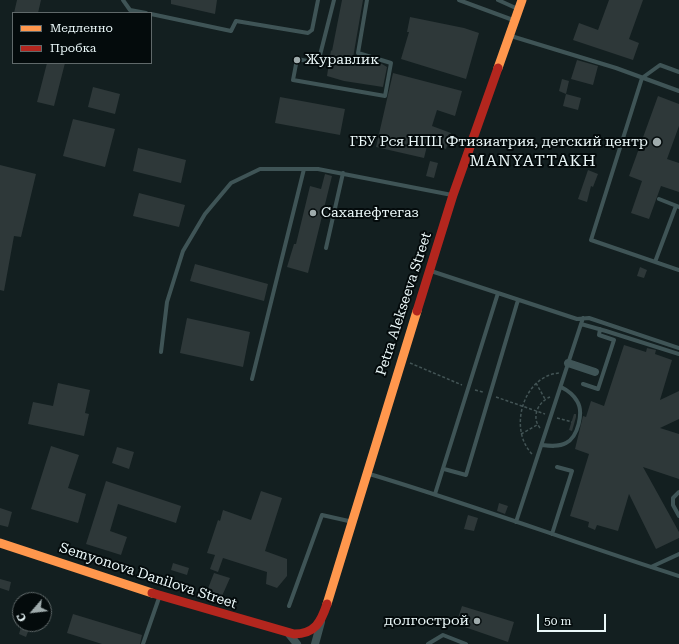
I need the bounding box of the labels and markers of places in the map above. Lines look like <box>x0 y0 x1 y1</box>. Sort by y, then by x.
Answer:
place label: Журавлик <box>305 52 379 68</box>
marker: Журавлик <box>292 55 302 65</box>
place label: ГБУ Рся НПЦ Фтизиатрия, детский центр <box>350 134 648 150</box>
marker: ГБУ Рся НПЦ Фтизиатрия, детский центр <box>651 136 663 148</box>
place label: Саханефтегаз <box>321 205 419 221</box>
marker: Саханефтегаз <box>308 208 318 218</box>
place label: долгострой <box>384 613 469 629</box>
marker: долгострой <box>472 616 482 626</box>

